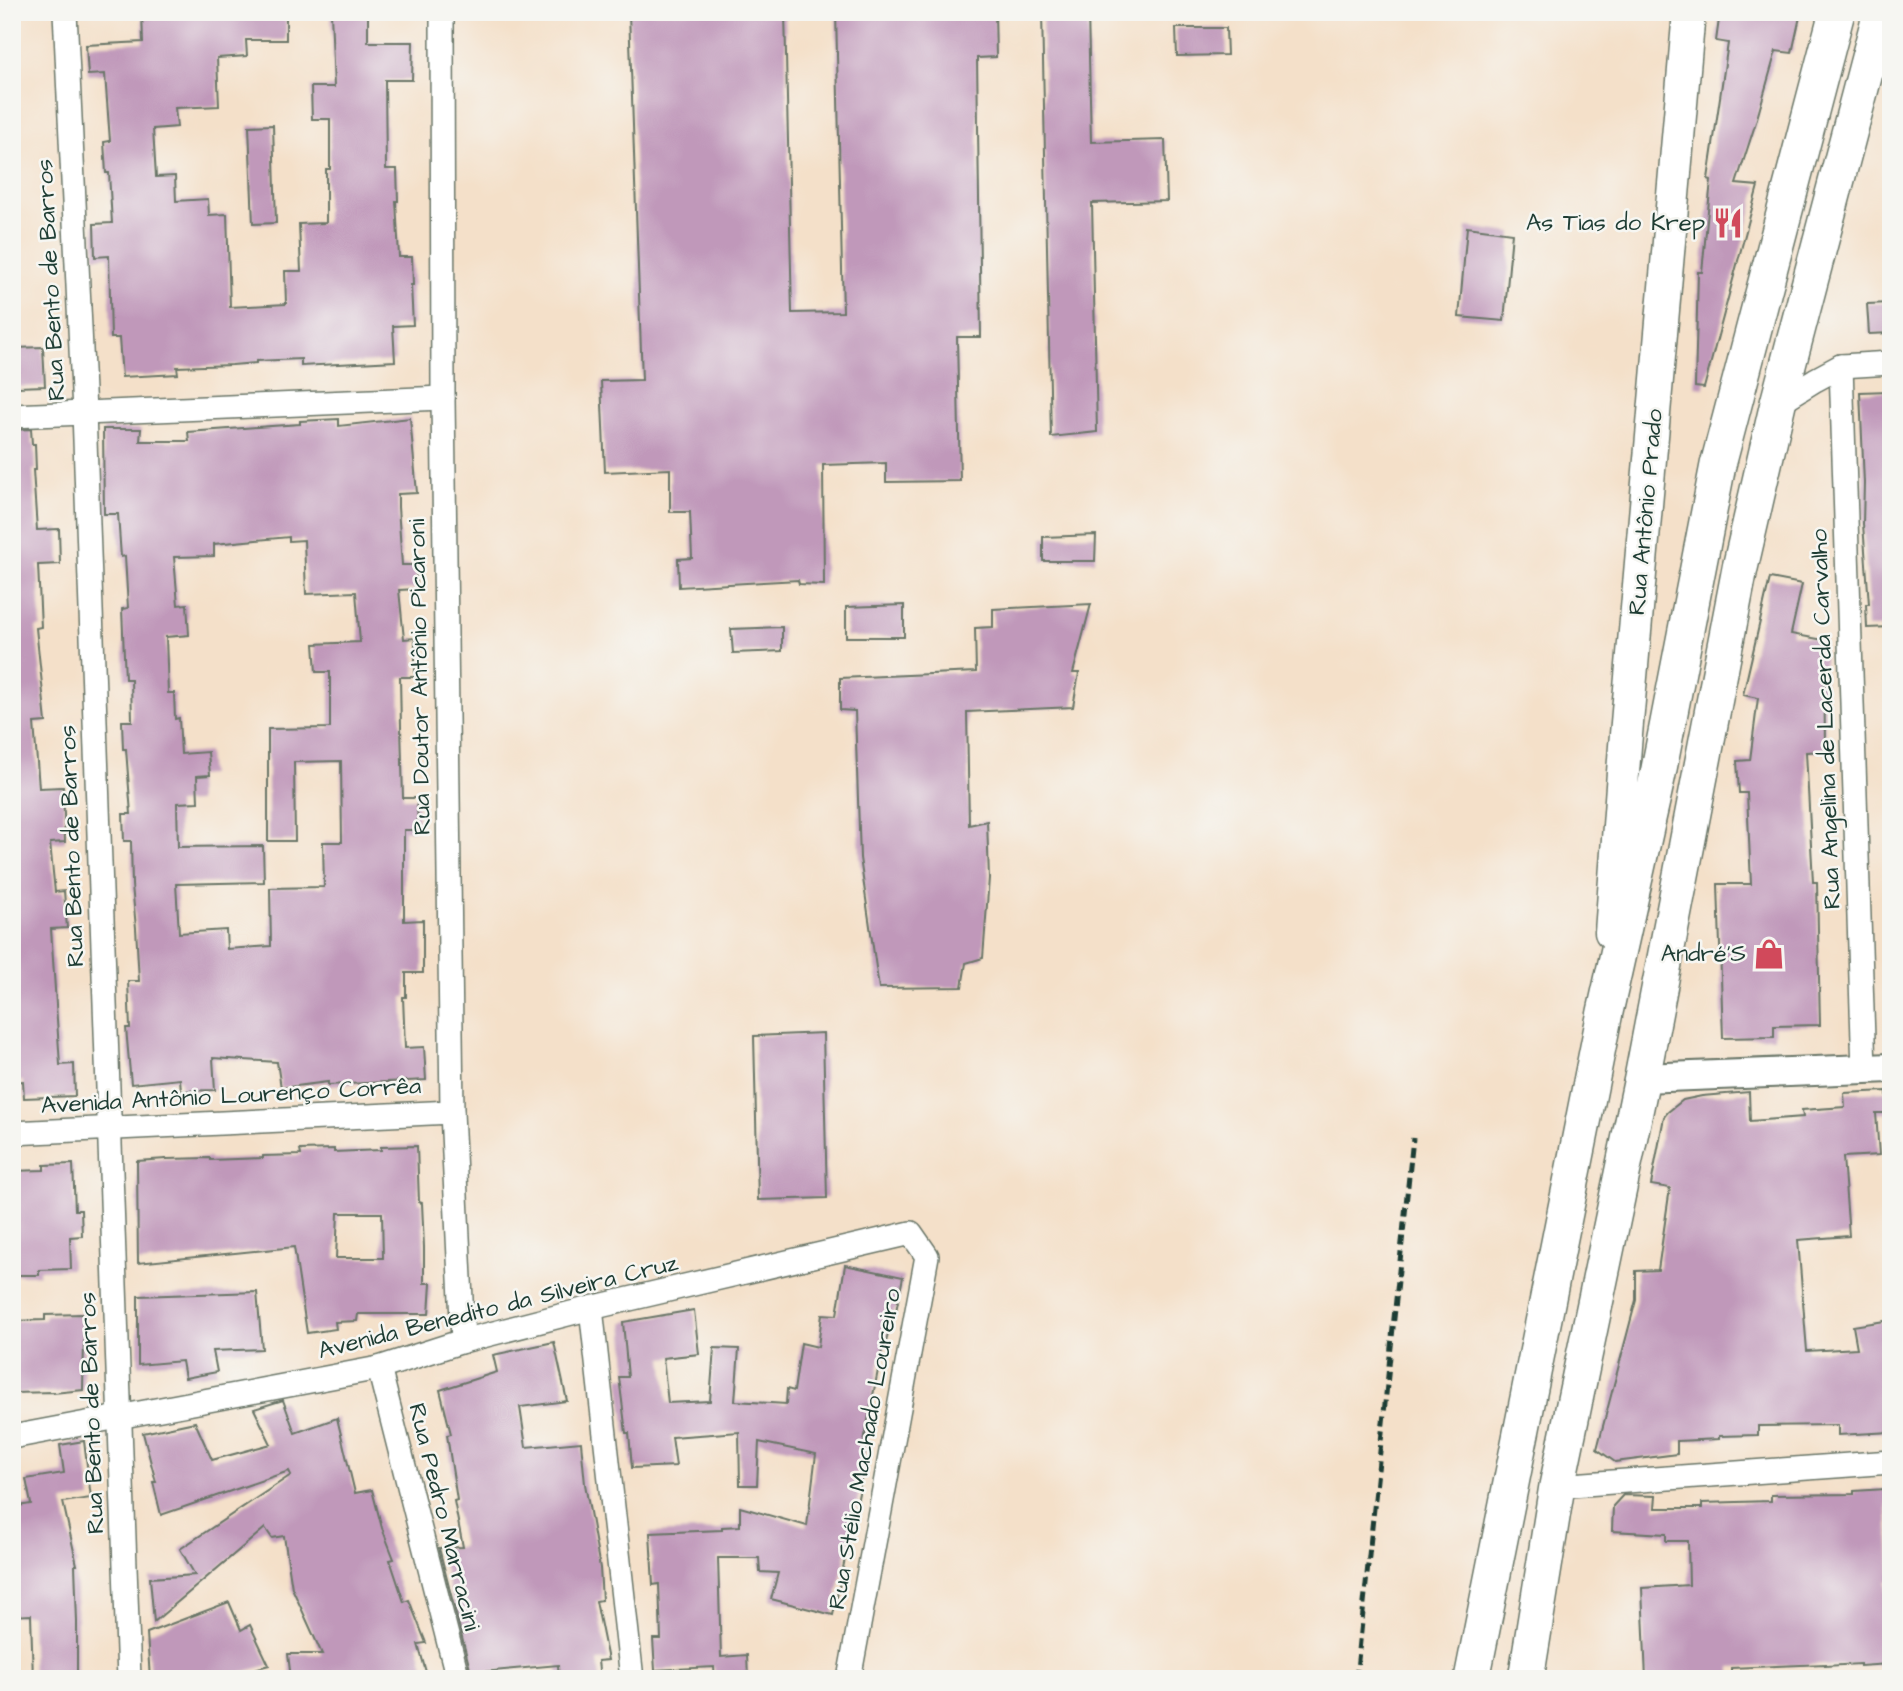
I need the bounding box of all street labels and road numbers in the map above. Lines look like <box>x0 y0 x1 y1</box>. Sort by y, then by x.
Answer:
street label: Rua Bento de Barros <box>28 158 74 402</box>
street label: Rua Antônio Prado <box>1620 407 1672 617</box>
street label: Rua Doutor Antônio Picaroni <box>400 518 440 835</box>
street label: Rua Angelina de Lacerda Carvalho <box>1802 528 1851 910</box>
street label: Rua Bento de Barros <box>51 724 93 968</box>
street label: Avenida Antônio Lourenço Corrêa <box>40 1069 422 1123</box>
street label: Avenida Benedito da Silveira Cruz <box>315 1246 682 1368</box>
street label: Rua Stélio Machado Loureiro <box>820 1285 910 1612</box>
street label: Rua Bento de Barros <box>71 1291 113 1535</box>
street label: Rua Pedro Marracini <box>399 1400 489 1635</box>

